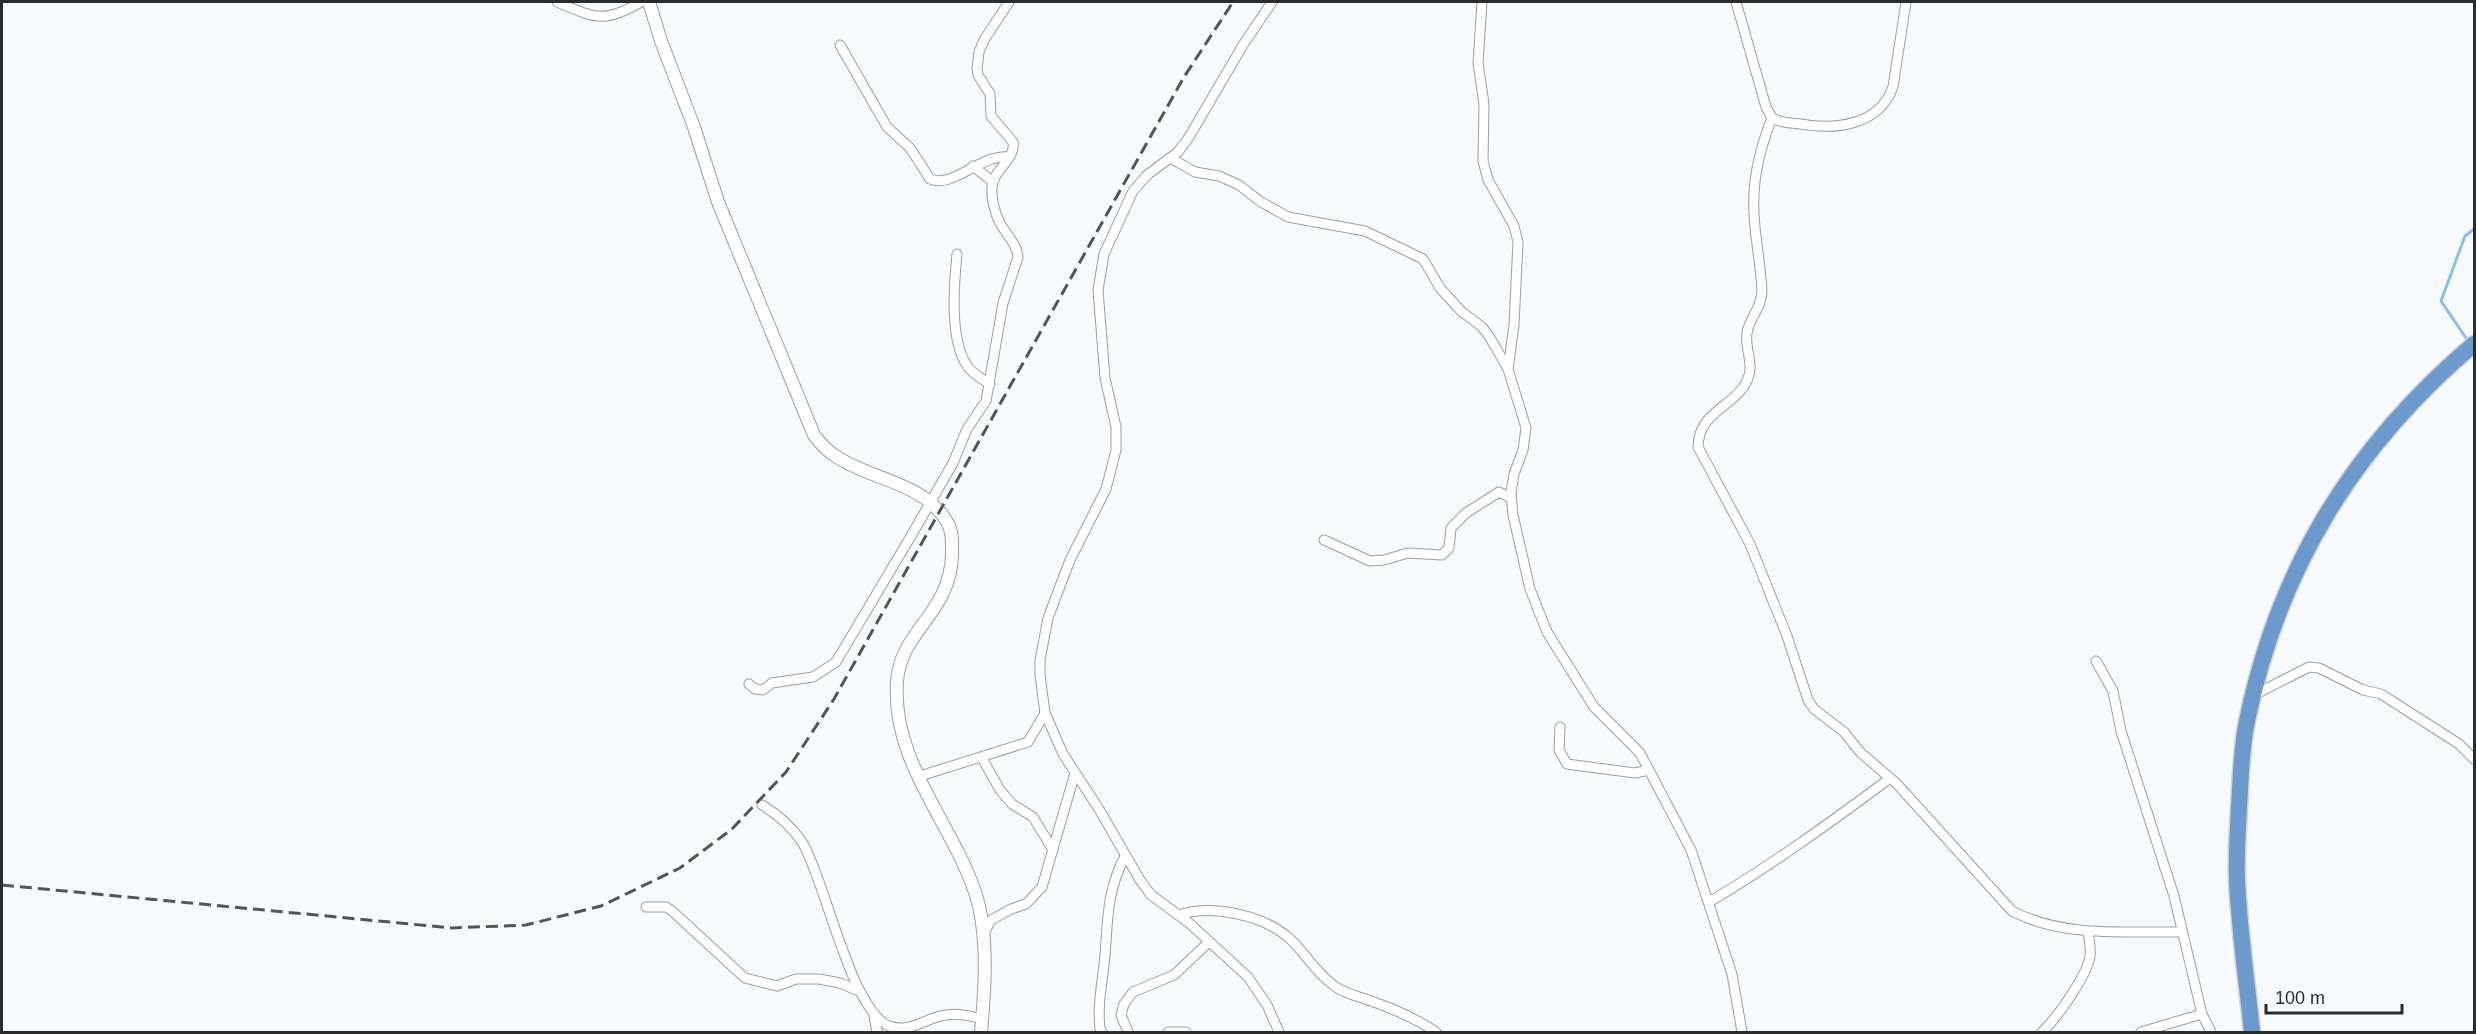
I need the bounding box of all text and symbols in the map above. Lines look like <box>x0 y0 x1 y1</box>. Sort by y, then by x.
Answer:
scale bar <box>2266 977 2402 1015</box>
text: 100 m <box>2275 988 2325 1008</box>

